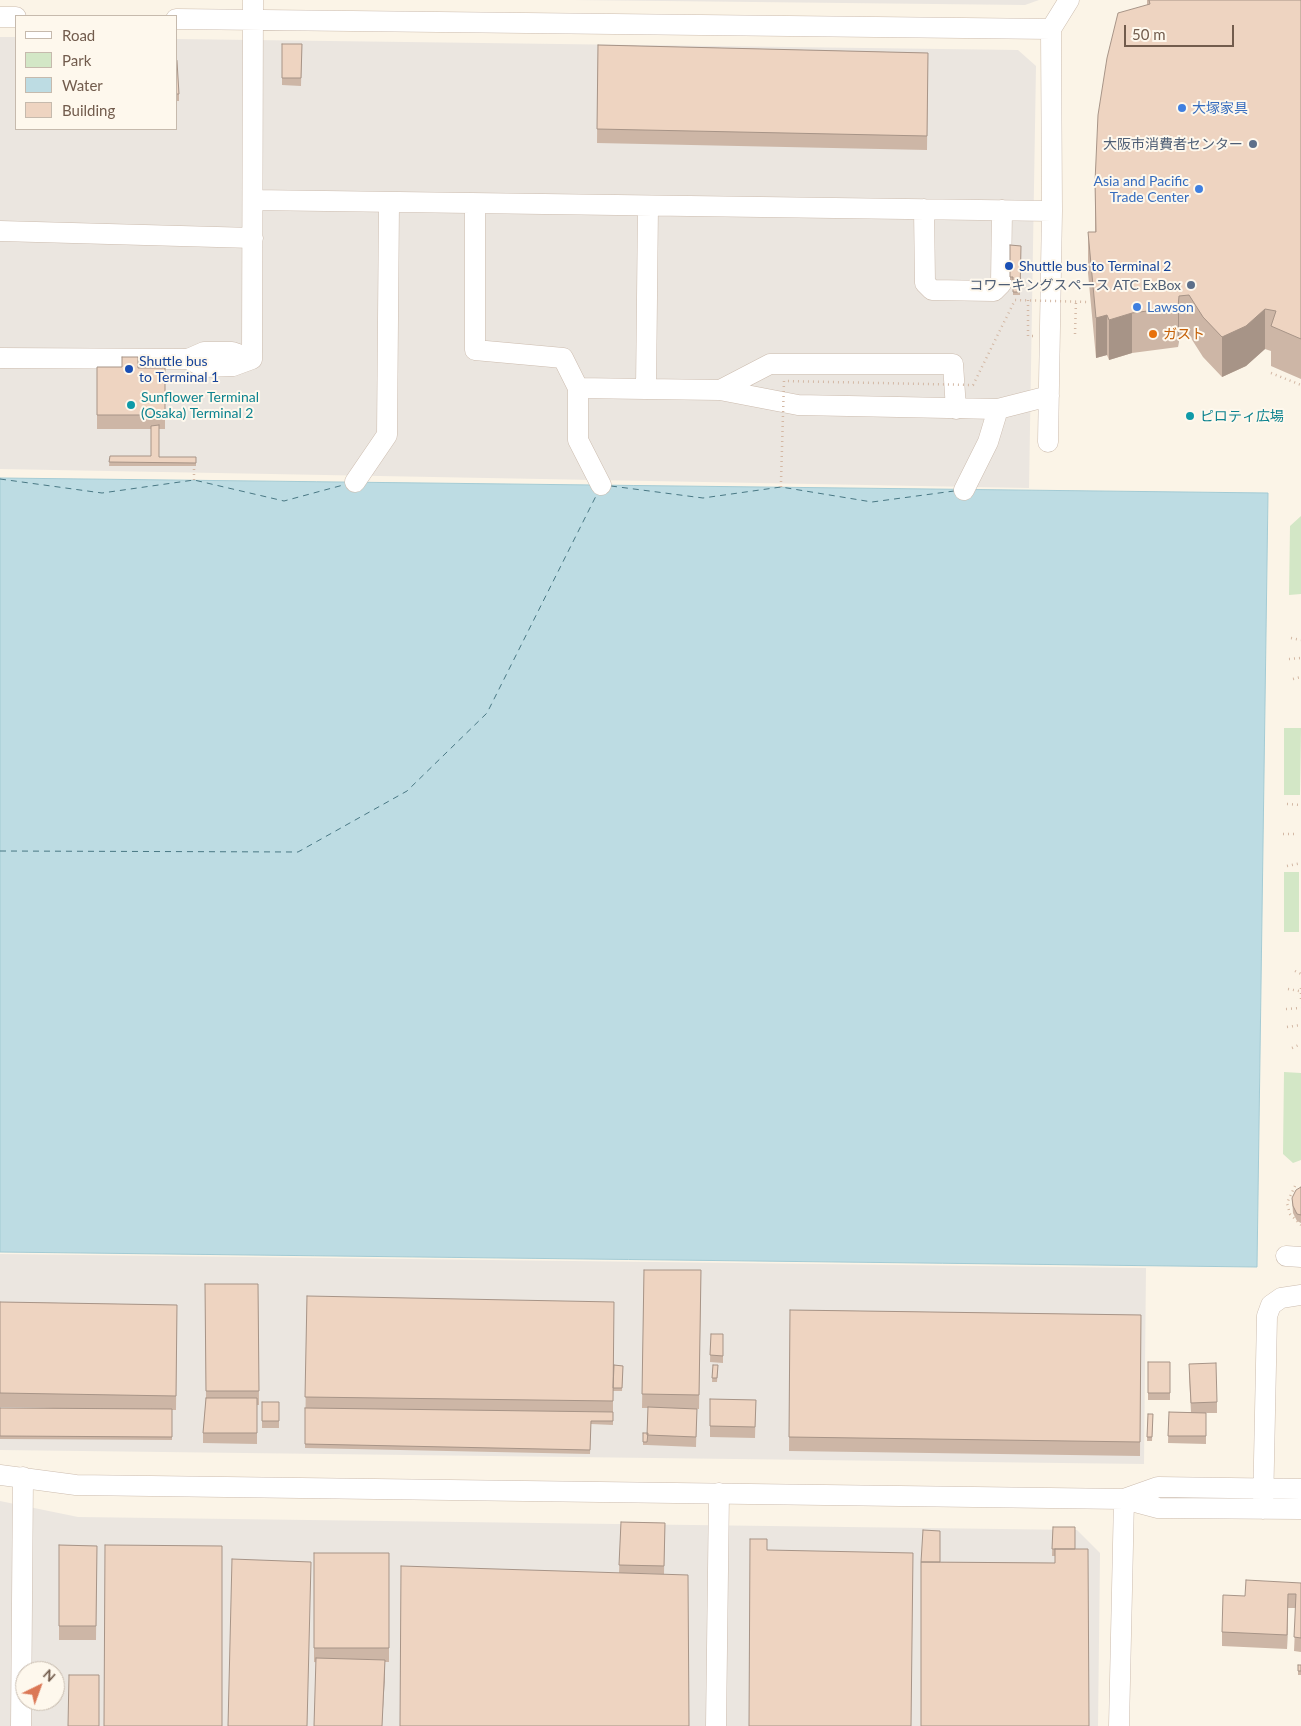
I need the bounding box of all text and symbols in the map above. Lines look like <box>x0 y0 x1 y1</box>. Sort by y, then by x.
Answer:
legend <box>15 15 178 130</box>
scale bar <box>1126 15 1236 47</box>
text: 50 m <box>1132 25 1166 43</box>
text: Road <box>62 26 95 44</box>
text: Park <box>62 51 91 69</box>
text: Water <box>62 76 103 94</box>
place label: 大塚家具 <box>1192 100 1248 116</box>
text: Building <box>62 101 115 119</box>
marker: 大塚家具 <box>1176 102 1188 114</box>
place label: 大阪市消費者センター <box>1103 136 1243 152</box>
marker: 大阪市消費者センター <box>1247 138 1259 150</box>
place label: Asia and Pacific Trade Center <box>1093 173 1189 206</box>
marker: Asia and Pacific Trade Center <box>1193 183 1205 195</box>
place label: Shuttle bus to Terminal 2 <box>1019 258 1171 274</box>
marker: Shuttle bus to Terminal 2 <box>1003 260 1015 272</box>
place label: コワーキングスペース ATC ExBox <box>970 277 1181 293</box>
marker: コワーキングスペース ATC ExBox <box>1185 279 1197 291</box>
place label: Lawson <box>1147 299 1194 315</box>
marker: Lawson <box>1131 301 1143 313</box>
place label: ガスト <box>1163 326 1205 342</box>
marker: ガスト <box>1147 328 1159 340</box>
place label: Shuttle bus to Terminal 1 <box>139 353 219 386</box>
marker: Shuttle bus to Terminal 1 <box>123 363 135 375</box>
place label: Sunflower Terminal (Osaka) Terminal 2 <box>141 389 259 422</box>
marker: Sunflower Terminal (Osaka) Terminal 2 <box>125 399 137 411</box>
place label: ピロティ広場 <box>1200 408 1284 424</box>
marker: ピロティ広場 <box>1184 410 1196 422</box>
north arrow <box>15 1661 65 1711</box>
text: N <box>40 1665 59 1685</box>

